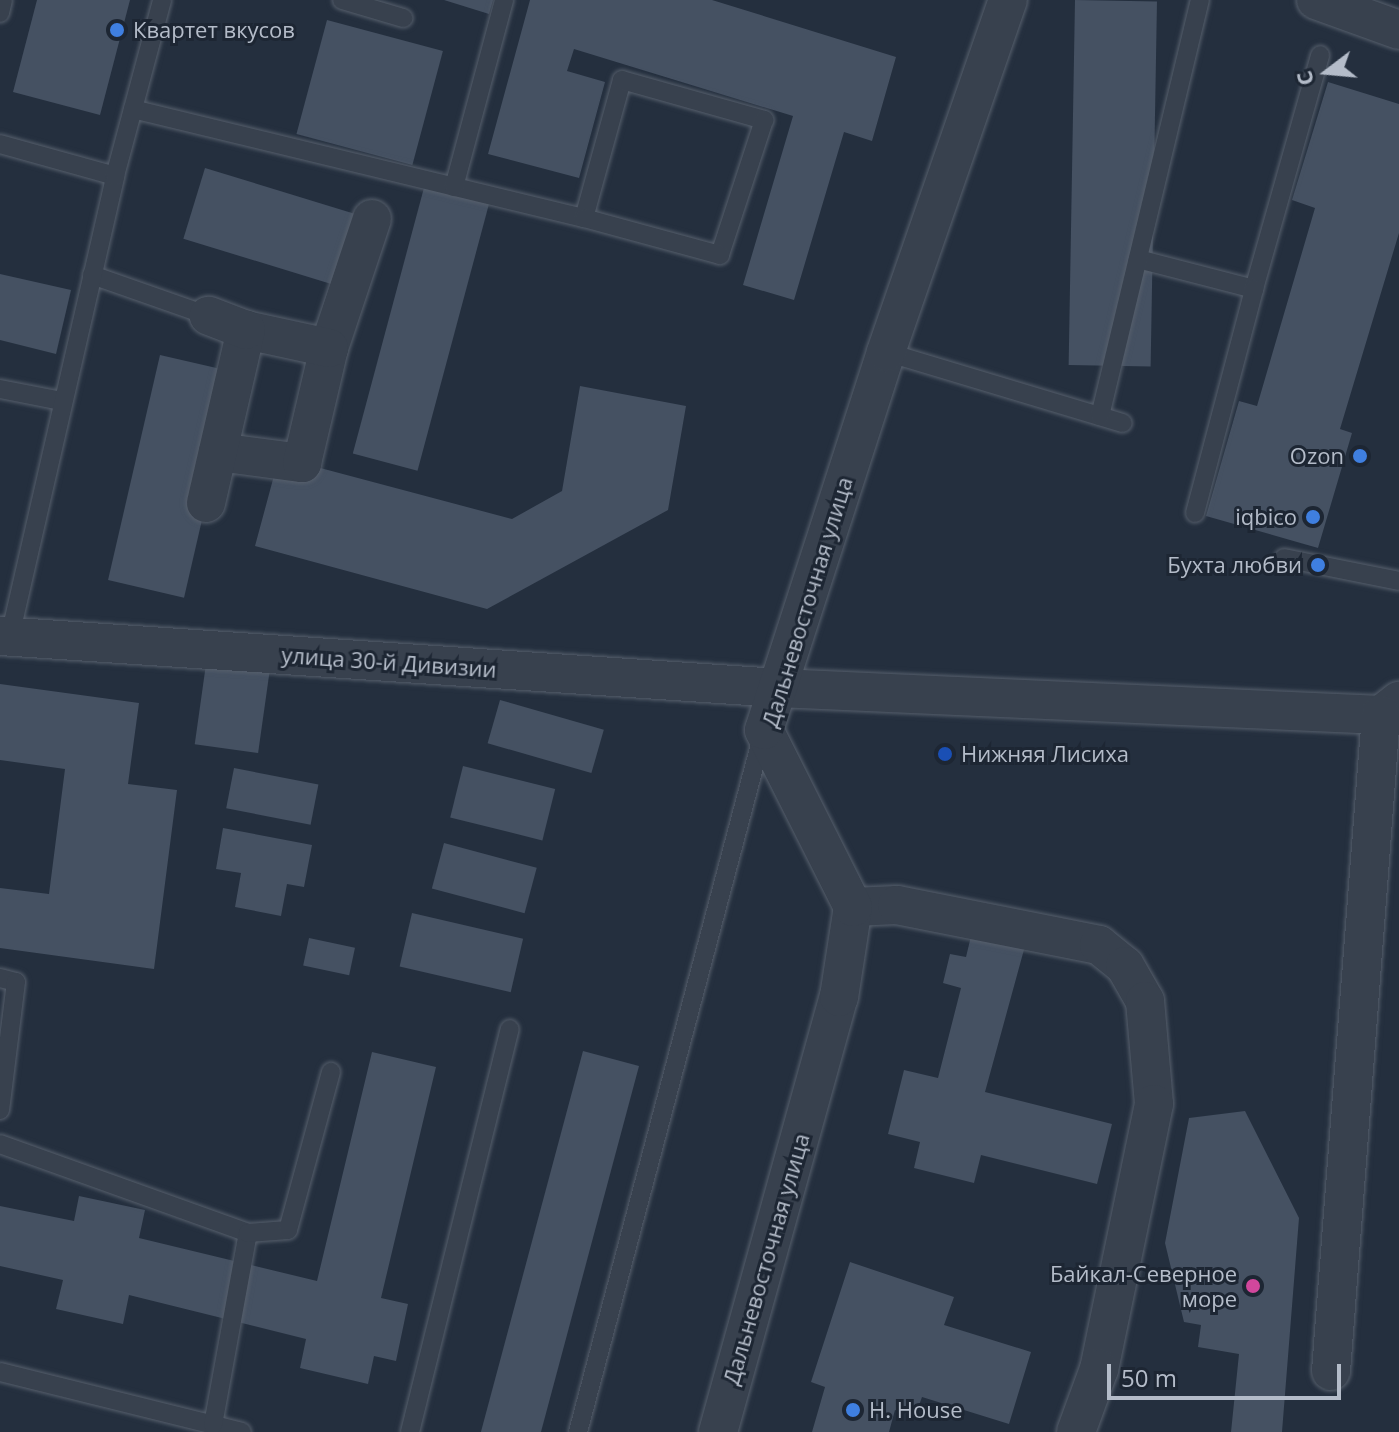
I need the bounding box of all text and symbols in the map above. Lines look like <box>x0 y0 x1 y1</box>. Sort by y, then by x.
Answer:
place label: Квартет вкусов <box>133 17 295 43</box>
marker: Квартет вкусов <box>108 21 126 39</box>
north arrow <box>1287 32 1367 112</box>
text: С <box>1288 68 1320 89</box>
place label: Ozon <box>1290 443 1344 469</box>
marker: Ozon <box>1351 447 1369 465</box>
street label: Дальневосточная улица <box>756 474 858 730</box>
place label: iqbico <box>1235 504 1297 530</box>
marker: iqbico <box>1304 508 1322 526</box>
place label: Бухта любви <box>1167 552 1302 578</box>
marker: Бухта любви <box>1309 556 1327 574</box>
street label: улица 30-й Дивизии <box>281 641 497 683</box>
place label: Нижняя Лисиха <box>961 741 1129 767</box>
marker: Нижняя Лисиха <box>936 745 954 763</box>
street label: Дальневосточная улица <box>717 1130 815 1388</box>
place label: Байкал-Северное море <box>1050 1260 1237 1312</box>
marker: Байкал-Северное море <box>1244 1277 1262 1295</box>
scale bar <box>1111 1348 1345 1398</box>
text: 50 m <box>1121 1361 1177 1394</box>
place label: H. House <box>869 1397 962 1423</box>
marker: H. House <box>844 1401 862 1419</box>

